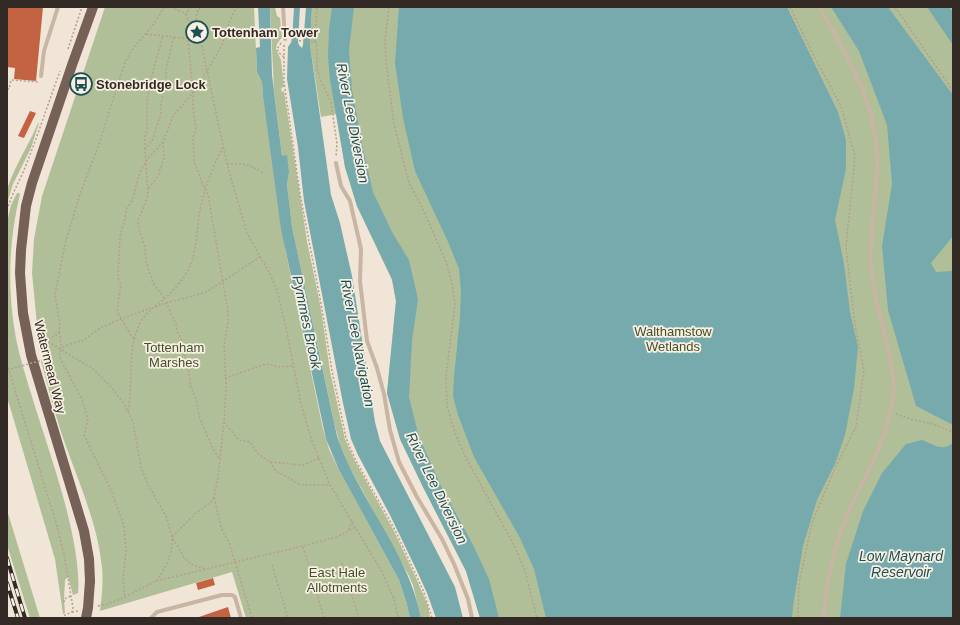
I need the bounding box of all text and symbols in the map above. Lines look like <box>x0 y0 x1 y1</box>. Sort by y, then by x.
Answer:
place icon: Tottenham Tower <box>184 19 210 45</box>
place label: Tottenham Tower <box>212 25 318 40</box>
water label: River Lee Diversion <box>333 62 373 185</box>
bus stop icon: Stonebridge Lock <box>68 71 94 97</box>
place label: Stonebridge Lock <box>96 77 207 92</box>
water label: Pymmes Brook <box>289 274 325 371</box>
water label: River Lee Navigation <box>338 278 378 409</box>
street label: Watermead Way <box>31 319 69 416</box>
park label: Walthamstow Wetlands <box>634 324 712 354</box>
park label: Tottenham Marshes <box>144 340 204 370</box>
water label: River Lee Diversion <box>403 430 471 547</box>
water label: Low Maynard Reservoir <box>859 548 944 580</box>
park label: East Hale Allotments <box>307 565 368 595</box>

